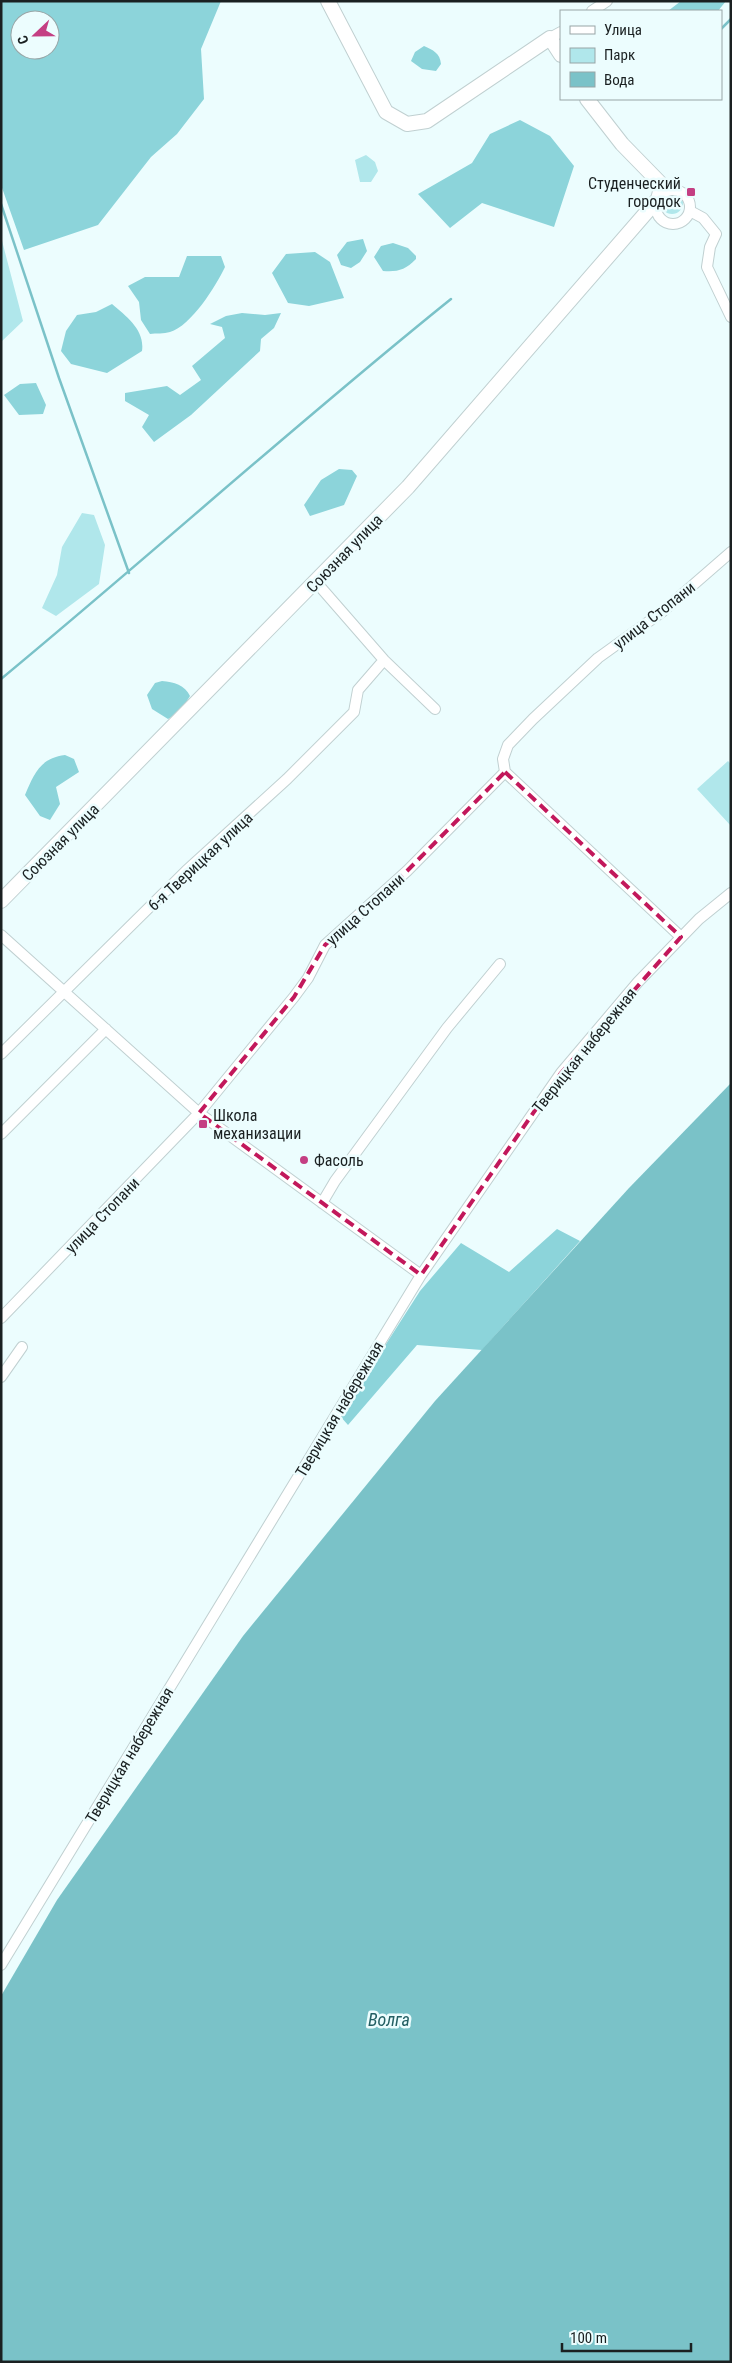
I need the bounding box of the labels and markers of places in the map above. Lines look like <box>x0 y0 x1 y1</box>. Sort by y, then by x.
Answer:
place label: Студенческий городок <box>588 174 681 211</box>
marker: Студенческий городок <box>685 186 697 198</box>
place label: Школа механизации <box>213 1106 301 1143</box>
marker: Школа механизации <box>197 1118 209 1130</box>
place label: Фасоль <box>314 1151 364 1170</box>
marker: Фасоль <box>298 1154 310 1166</box>

